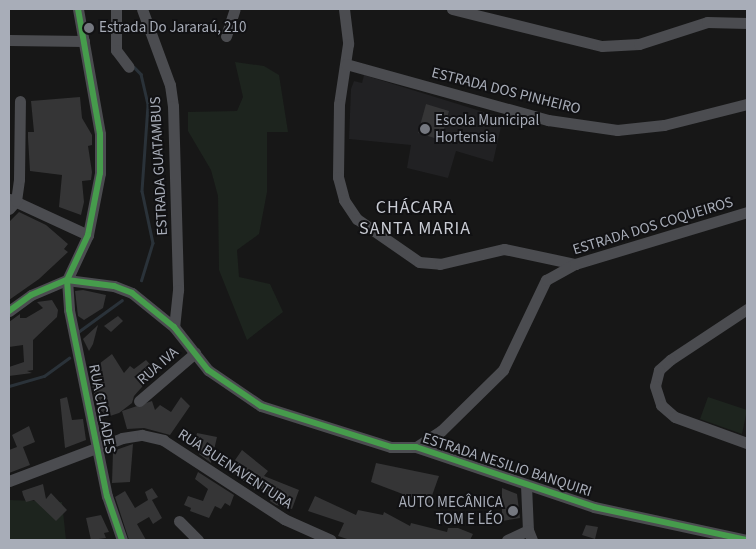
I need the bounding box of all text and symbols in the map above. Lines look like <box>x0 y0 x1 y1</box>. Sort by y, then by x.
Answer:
place label: Estrada Do Jararaú, 210 <box>99 19 246 37</box>
marker: Estrada Do Jararaú, 210 <box>83 22 95 34</box>
street label: ESTRADA DOS PINHEIRO <box>430 64 582 118</box>
street label: ESTRADA GUATAMBUS <box>146 96 172 236</box>
place label: Escola Municipal Hortensia <box>435 111 539 146</box>
marker: Escola Municipal Hortensia <box>419 123 431 135</box>
street label: ESTRADA DOS COQUEIROS <box>571 193 735 259</box>
district label: CHÁCARA SANTA MARIA <box>358 198 472 240</box>
street label: RUA IVA <box>134 343 182 389</box>
street label: RUA CICLADES <box>85 363 119 455</box>
street label: RUA BUENAVENTURA <box>174 425 296 513</box>
street label: ESTRADA NESILIO BANQUIRI <box>420 429 594 501</box>
place label: AUTO MECÂNICA TOM E LÉO <box>399 493 503 528</box>
marker: AUTO MECÂNICA TOM E LÉO <box>507 505 519 517</box>

